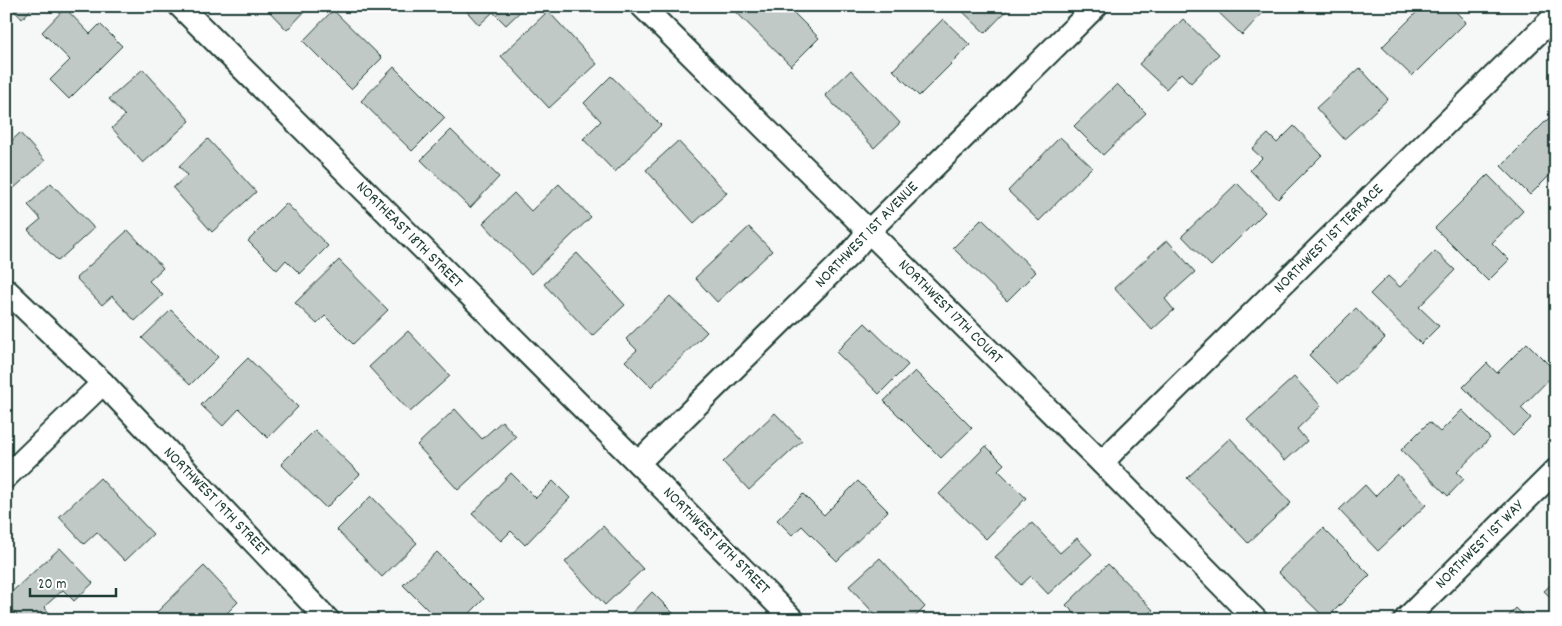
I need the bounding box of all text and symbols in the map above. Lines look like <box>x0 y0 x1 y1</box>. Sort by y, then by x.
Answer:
street label: NORTHEAST 18TH STREET <box>350 176 468 294</box>
street label: NORTHWEST 1ST AVENUE <box>810 176 924 293</box>
street label: NORTHWEST 1ST TERRACE <box>1269 178 1390 299</box>
street label: NORTHWEST 17TH COURT <box>892 254 1008 370</box>
street label: NORTHWEST 19TH STREET <box>158 442 275 562</box>
street label: NORTHWEST 18TH STREET <box>657 482 775 600</box>
street label: NORTHWEST 1ST WAY <box>1430 495 1530 595</box>
scale bar <box>30 566 116 598</box>
text: 20 m <box>38 574 66 596</box>

